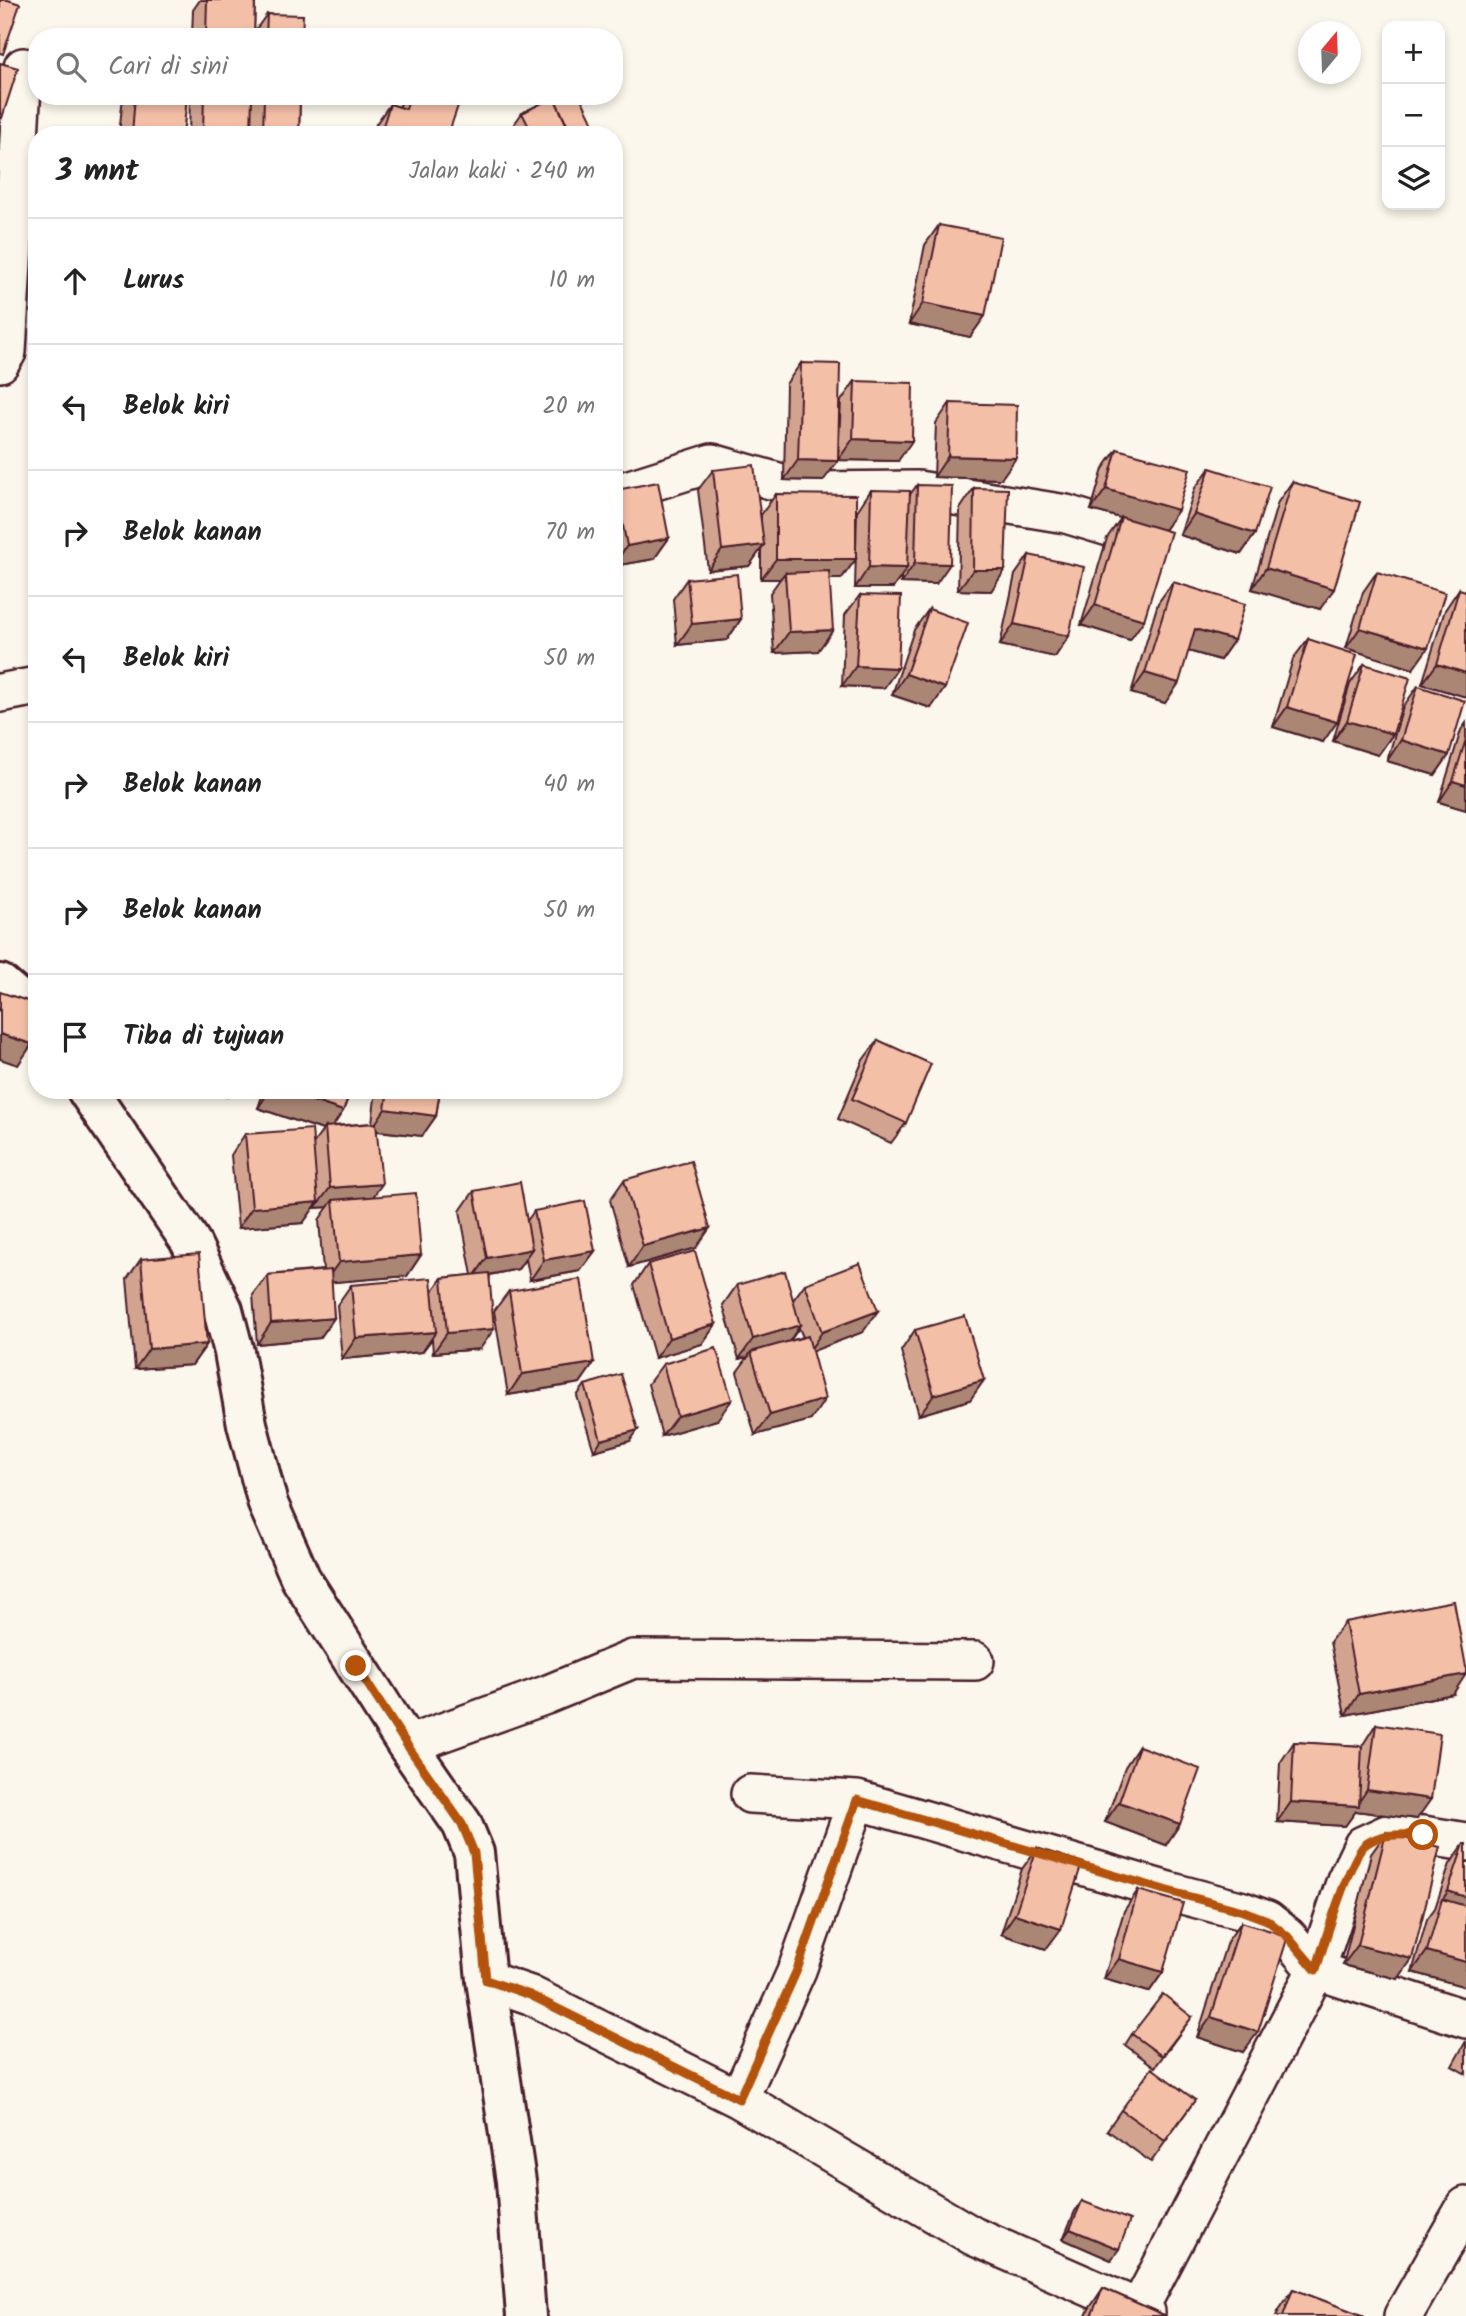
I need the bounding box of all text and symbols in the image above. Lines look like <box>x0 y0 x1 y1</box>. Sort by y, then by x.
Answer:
north arrow <box>1298 21 1361 84</box>
map controls <box>1382 21 1445 210</box>
button: + <box>1382 21 1445 84</box>
search box <box>28 28 623 105</box>
text: Cari di sini <box>108 46 228 88</box>
icon: search <box>52 48 90 86</box>
button: − <box>1382 84 1445 147</box>
button: layers <box>1382 147 1445 210</box>
text: 3 mnt <box>56 148 139 196</box>
text: Jalan kaki · 240 m <box>409 154 595 190</box>
text: Lurus <box>123 260 184 302</box>
icon: ahead <box>56 262 94 300</box>
text: 10 m <box>549 263 595 299</box>
text: Belok kiri <box>123 386 229 428</box>
icon: left <box>56 388 94 426</box>
text: 20 m <box>543 389 595 425</box>
text: Belok kanan <box>123 512 262 554</box>
icon: right <box>56 514 94 552</box>
text: 70 m <box>545 515 595 551</box>
text: Belok kiri <box>123 638 229 680</box>
icon: left <box>56 640 94 678</box>
text: 50 m <box>544 641 595 677</box>
text: Belok kanan <box>123 764 262 806</box>
icon: right <box>56 766 94 804</box>
text: 40 m <box>543 767 595 803</box>
text: Belok kanan <box>123 890 262 932</box>
icon: right <box>56 892 94 930</box>
text: 50 m <box>544 893 595 929</box>
text: Tiba di tujuan <box>123 1016 284 1058</box>
icon: arrive <box>56 1018 94 1056</box>
route end <box>340 1650 371 1681</box>
route start <box>1407 1819 1438 1850</box>

